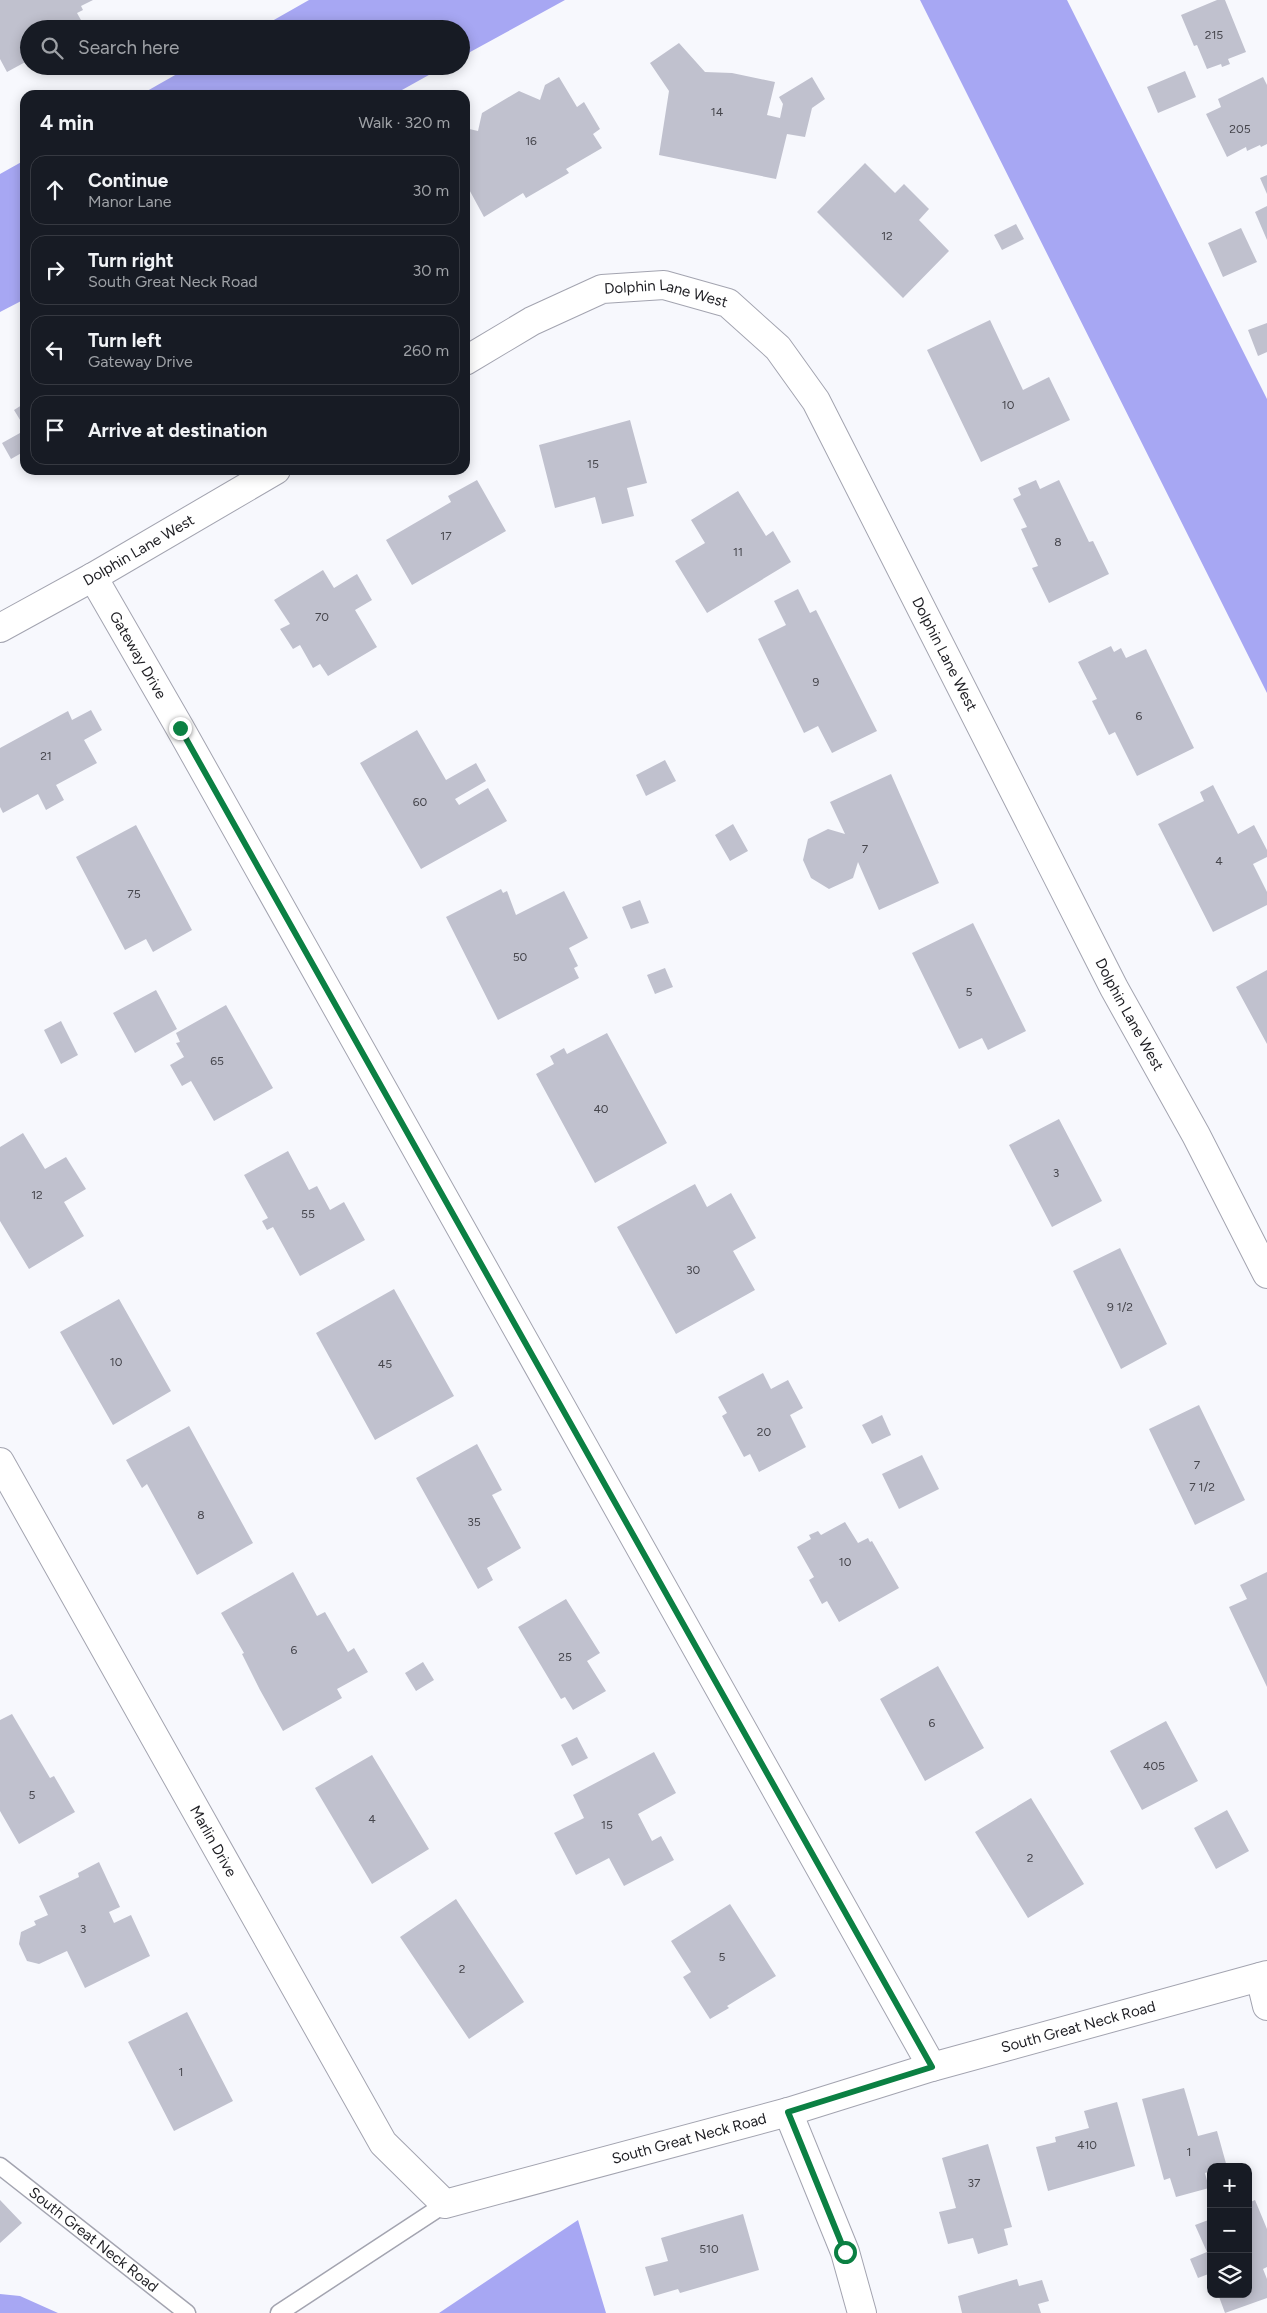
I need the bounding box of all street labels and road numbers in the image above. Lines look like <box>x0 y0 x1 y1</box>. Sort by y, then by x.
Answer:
street label: Dolphin Lane West <box>604 276 730 312</box>
street label: Dolphin Lane West <box>80 511 198 590</box>
street label: Dolphin Lane West <box>908 594 981 715</box>
street label: Gateway Drive <box>106 608 170 702</box>
street label: Dolphin Lane West <box>1091 955 1168 1074</box>
street label: Marlin Drive <box>186 1802 240 1880</box>
street label: South Great Neck Road <box>999 1997 1157 2057</box>
street label: South Great Neck Road <box>610 2109 768 2168</box>
street label: South Great Neck Road <box>25 2183 162 2296</box>

